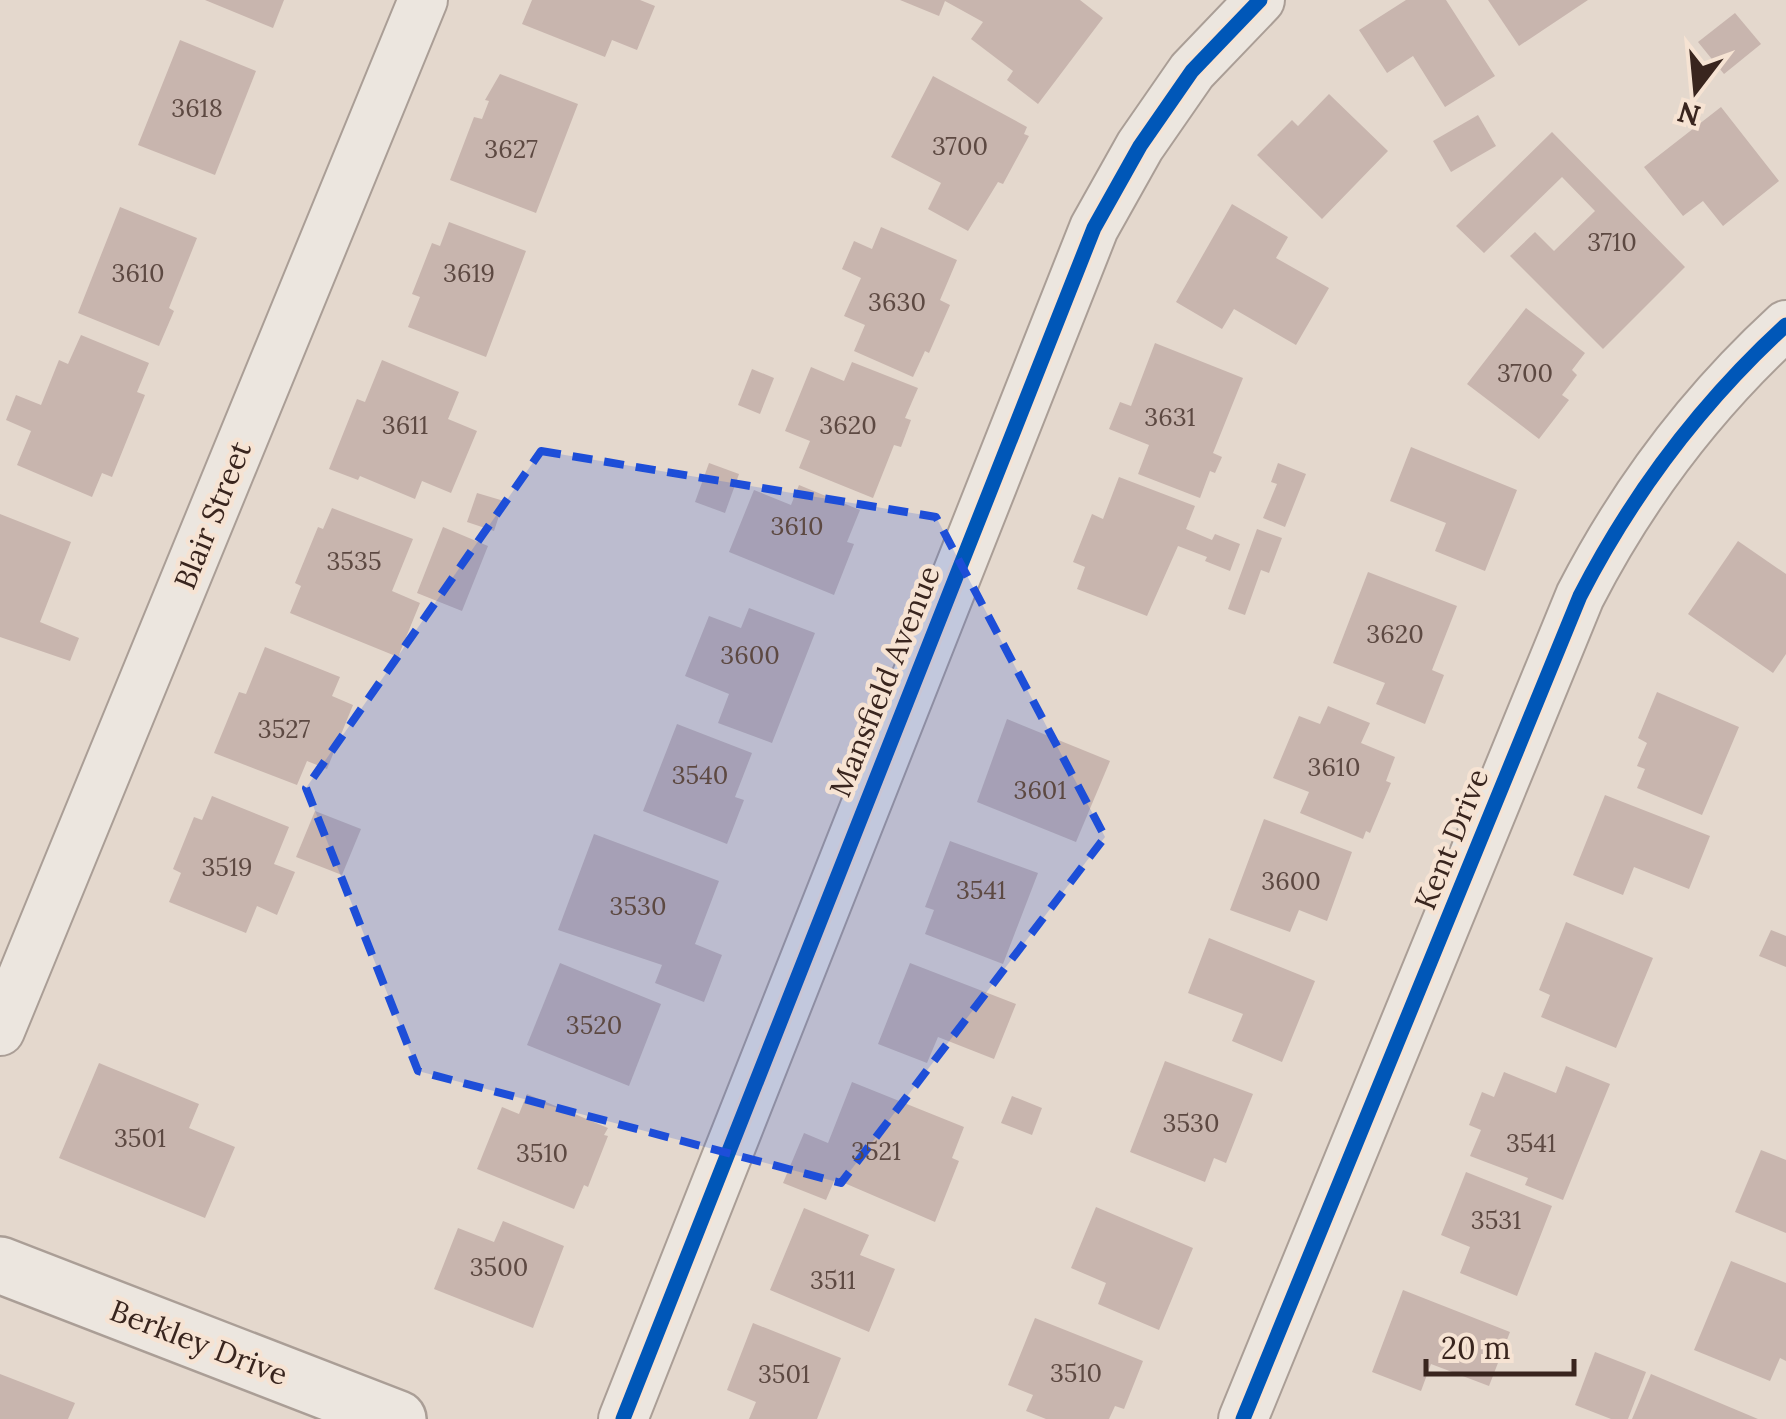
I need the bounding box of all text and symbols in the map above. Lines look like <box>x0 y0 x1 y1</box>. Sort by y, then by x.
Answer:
north arrow <box>1646 40 1746 140</box>
house number: 3618 <box>171 92 223 124</box>
text: N <box>1674 94 1704 134</box>
house number: 3700 <box>932 130 988 162</box>
house number: 3627 <box>484 133 538 165</box>
house number: 3710 <box>1587 226 1637 258</box>
house number: 3610 <box>111 257 165 289</box>
house number: 3619 <box>443 257 495 289</box>
house number: 3630 <box>868 286 926 318</box>
house number: 3700 <box>1497 357 1553 389</box>
house number: 3631 <box>1144 401 1196 433</box>
house number: 3611 <box>382 409 428 441</box>
house number: 3620 <box>819 409 877 441</box>
street label: Blair Street <box>165 435 259 595</box>
house number: 3610 <box>770 510 824 542</box>
house number: 3535 <box>326 545 382 577</box>
street label: Mansfield Avenue <box>820 560 948 802</box>
house number: 3620 <box>1366 618 1424 650</box>
house number: 3600 <box>720 639 780 671</box>
house number: 3527 <box>258 713 311 745</box>
house number: 3610 <box>1307 751 1361 783</box>
house number: 3540 <box>672 759 728 791</box>
street label: Kent Drive <box>1406 763 1496 915</box>
house number: 3601 <box>1013 774 1067 806</box>
house number: 3519 <box>201 851 253 883</box>
house number: 3600 <box>1261 865 1321 897</box>
house number: 3541 <box>956 874 1006 906</box>
house number: 3530 <box>609 890 667 922</box>
house number: 3520 <box>566 1009 622 1041</box>
house number: 3530 <box>1162 1107 1220 1139</box>
house number: 3501 <box>114 1122 166 1154</box>
house number: 3541 <box>1506 1127 1556 1159</box>
house number: 3521 <box>851 1135 901 1167</box>
house number: 3510 <box>516 1137 568 1169</box>
house number: 3531 <box>1471 1204 1521 1236</box>
house number: 3500 <box>470 1251 528 1283</box>
house number: 3511 <box>810 1264 856 1296</box>
street label: Berkley Drive <box>105 1291 293 1394</box>
scale bar <box>1426 1314 1574 1376</box>
text: 20 m <box>1441 1329 1510 1367</box>
house number: 3510 <box>1050 1357 1102 1389</box>
house number: 3501 <box>758 1358 810 1390</box>

